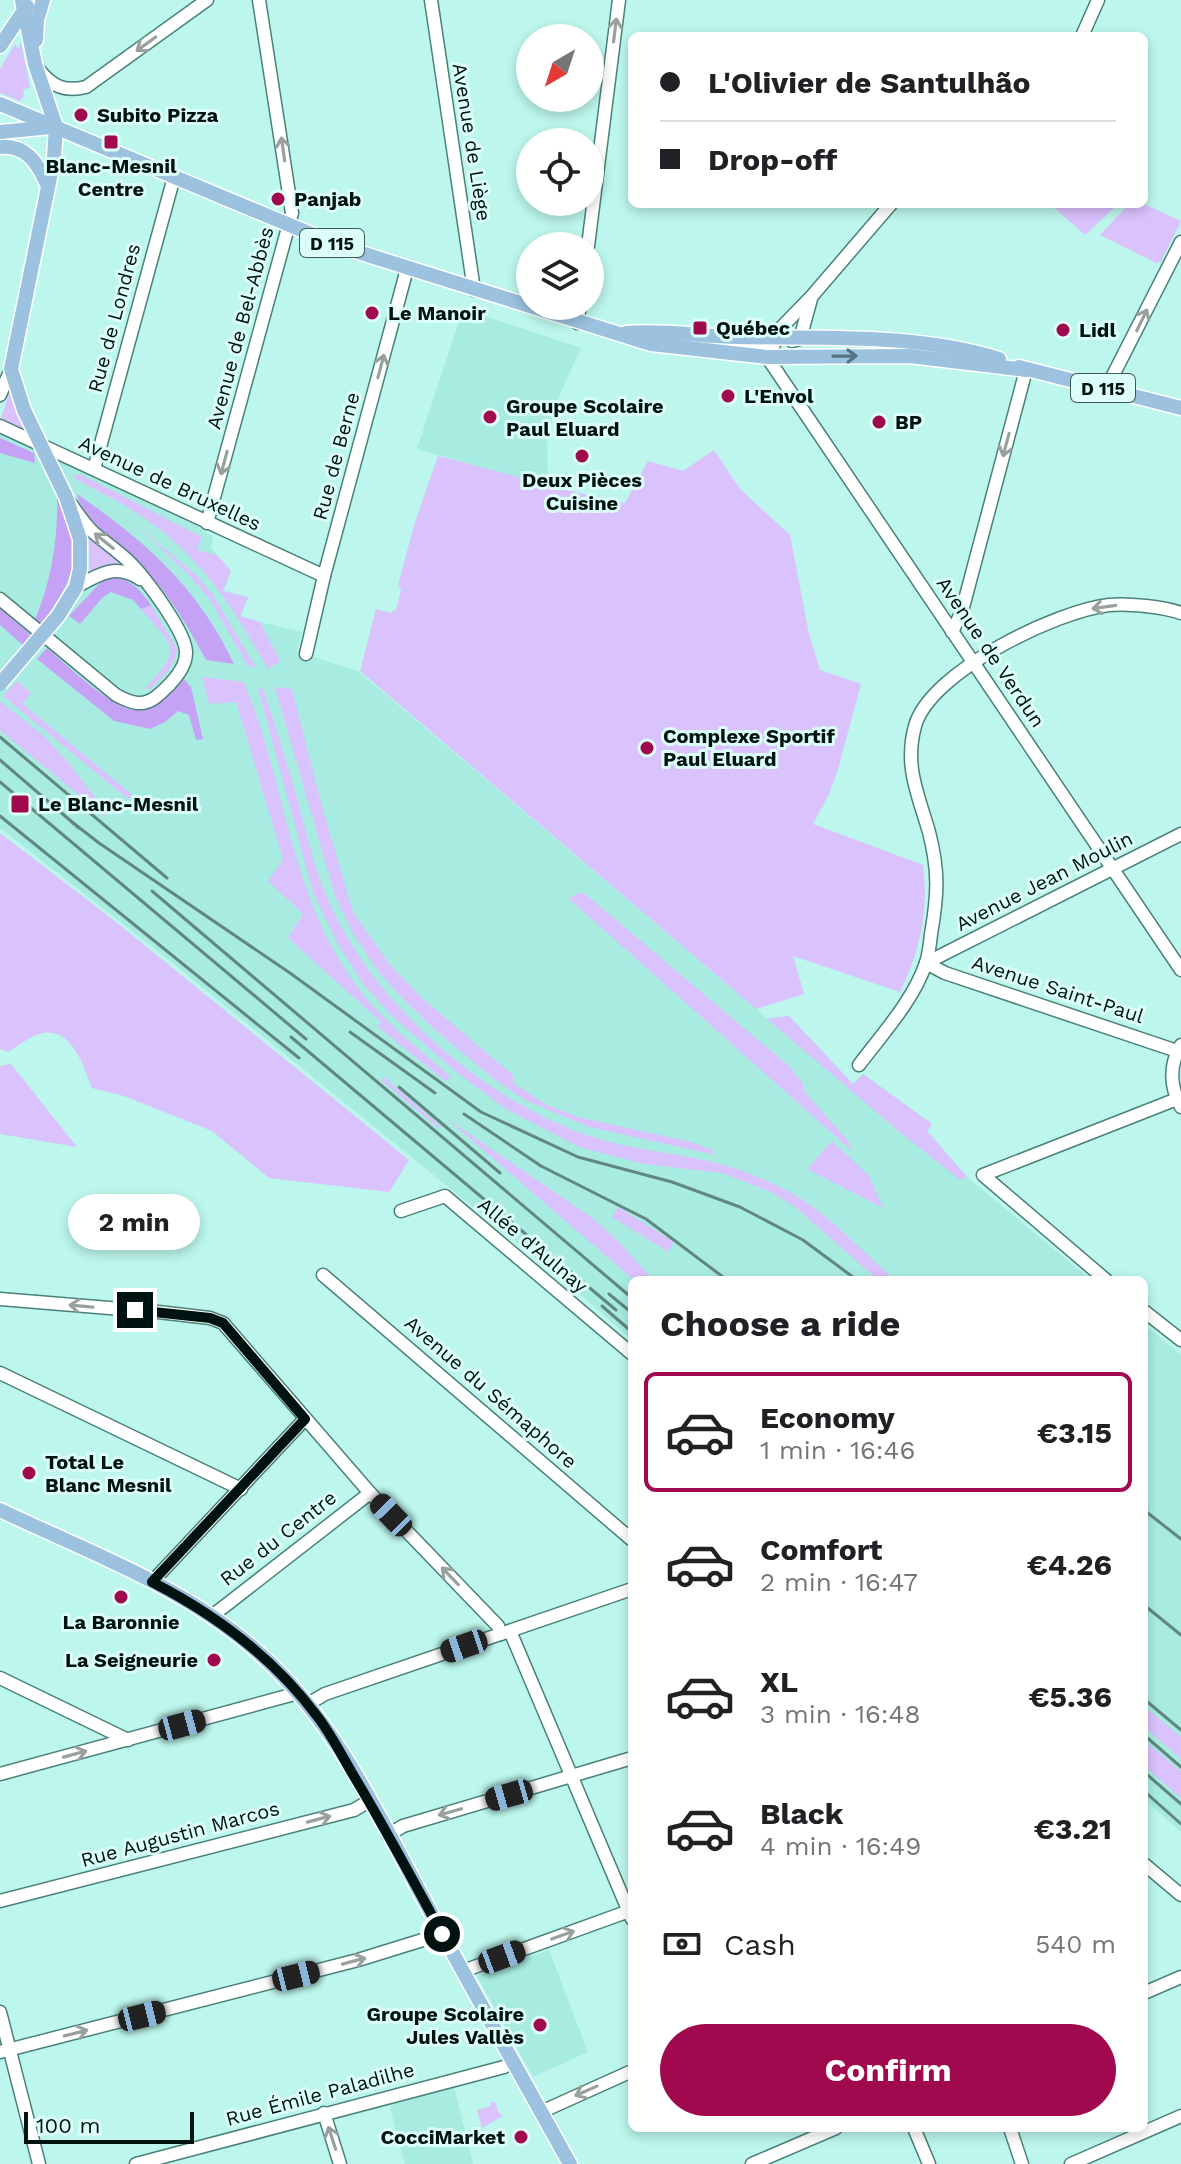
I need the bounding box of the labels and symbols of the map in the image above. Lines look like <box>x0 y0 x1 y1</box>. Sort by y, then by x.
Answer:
one-way arrow <box>608 18 623 43</box>
north arrow <box>516 24 604 112</box>
one-way arrow <box>136 35 158 52</box>
street label: Avenue de Liège <box>448 61 496 223</box>
place label: Subito Pizza <box>97 103 219 127</box>
marker: Subito Pizza <box>72 106 90 124</box>
marker: Blanc-Mesnil Centre <box>102 133 120 151</box>
one-way arrow <box>275 137 290 162</box>
place label: Blanc-Mesnil Centre <box>45 154 177 201</box>
place label: Panjab <box>294 187 361 211</box>
marker: Panjab <box>269 190 287 208</box>
street label: Avenue de Bel-Abbès <box>201 224 279 432</box>
road number: D 115 <box>300 229 364 257</box>
street label: Rue de Londres <box>83 241 145 395</box>
place label: Le Manoir <box>388 301 486 325</box>
marker: Le Manoir <box>363 304 381 322</box>
one-way arrow <box>1135 308 1150 332</box>
place label: Québec <box>716 316 790 340</box>
place label: Lidl <box>1079 318 1116 342</box>
marker: Québec <box>691 319 709 337</box>
marker: Lidl <box>1054 321 1072 339</box>
one-way arrow <box>831 349 858 364</box>
one-way arrow <box>374 353 389 379</box>
road number: D 115 <box>1071 374 1135 402</box>
place label: L'Envol <box>744 384 814 408</box>
marker: L'Envol <box>719 387 737 405</box>
street label: Rue de Berne <box>307 389 365 523</box>
place label: Groupe Scolaire Paul Eluard <box>506 394 664 441</box>
marker: Groupe Scolaire Paul Eluard <box>481 408 499 426</box>
place label: BP <box>895 410 922 434</box>
marker: BP <box>870 413 888 431</box>
street label: Avenue de Bruxelles <box>75 430 265 536</box>
one-way arrow <box>997 432 1012 457</box>
marker: Deux Pièces Cuisine <box>573 447 591 465</box>
one-way arrow <box>215 449 230 475</box>
place label: Deux Pièces Cuisine <box>522 468 642 515</box>
one-way arrow <box>94 533 115 551</box>
street label: Avenue de Verdun <box>932 572 1050 732</box>
one-way arrow <box>1091 600 1118 615</box>
place label: Complexe Sportif Paul Eluard <box>663 724 835 771</box>
marker: Complexe Sportif Paul Eluard <box>638 739 656 757</box>
place label: Le Blanc-Mesnil <box>38 792 199 816</box>
marker: Le Blanc-Mesnil <box>9 793 31 815</box>
street label: Avenue Jean Moulin <box>952 826 1136 936</box>
street label: Avenue Saint-Paul <box>969 950 1147 1028</box>
street label: Allée d'Aulnay <box>473 1192 593 1298</box>
callout: 2 min <box>69 1194 201 1250</box>
route end <box>117 1292 153 1328</box>
one-way arrow <box>68 1298 95 1313</box>
street label: Avenue du Sémaphore <box>400 1311 582 1473</box>
place label: Total Le Blanc Mesnil <box>45 1450 172 1497</box>
marker: Total Le Blanc Mesnil <box>20 1464 38 1482</box>
street label: Rue du Centre <box>215 1485 341 1591</box>
car <box>366 1489 416 1541</box>
one-way arrow <box>441 1567 460 1586</box>
marker: La Baronnie <box>112 1588 130 1606</box>
place label: La Baronnie <box>62 1610 180 1634</box>
car <box>437 1627 491 1665</box>
place label: La Seigneurie <box>65 1648 198 1672</box>
marker: La Seigneurie <box>205 1651 223 1669</box>
car <box>156 1707 208 1743</box>
one-way arrow <box>62 1745 88 1760</box>
car <box>483 1777 535 1813</box>
street label: Rue Augustin Marcos <box>78 1796 282 1872</box>
one-way arrow <box>438 1806 463 1820</box>
one-way arrow <box>306 1810 332 1825</box>
route start <box>424 1916 460 1952</box>
one-way arrow <box>550 1927 574 1941</box>
car <box>475 1938 529 1976</box>
one-way arrow <box>341 1953 367 1968</box>
car <box>270 1959 322 1993</box>
car <box>116 1999 168 2033</box>
place label: Groupe Scolaire Jules Vallès <box>367 2002 524 2049</box>
marker: Groupe Scolaire Jules Vallès <box>531 2016 549 2034</box>
one-way arrow <box>62 2024 88 2039</box>
street label: Rue Émile Paladilhe <box>223 2057 417 2131</box>
one-way arrow <box>575 2084 599 2099</box>
scale bar <box>24 2108 194 2144</box>
place label: CocciMarket <box>380 2125 505 2149</box>
one-way arrow <box>324 2126 339 2152</box>
marker: CocciMarket <box>512 2128 530 2146</box>

